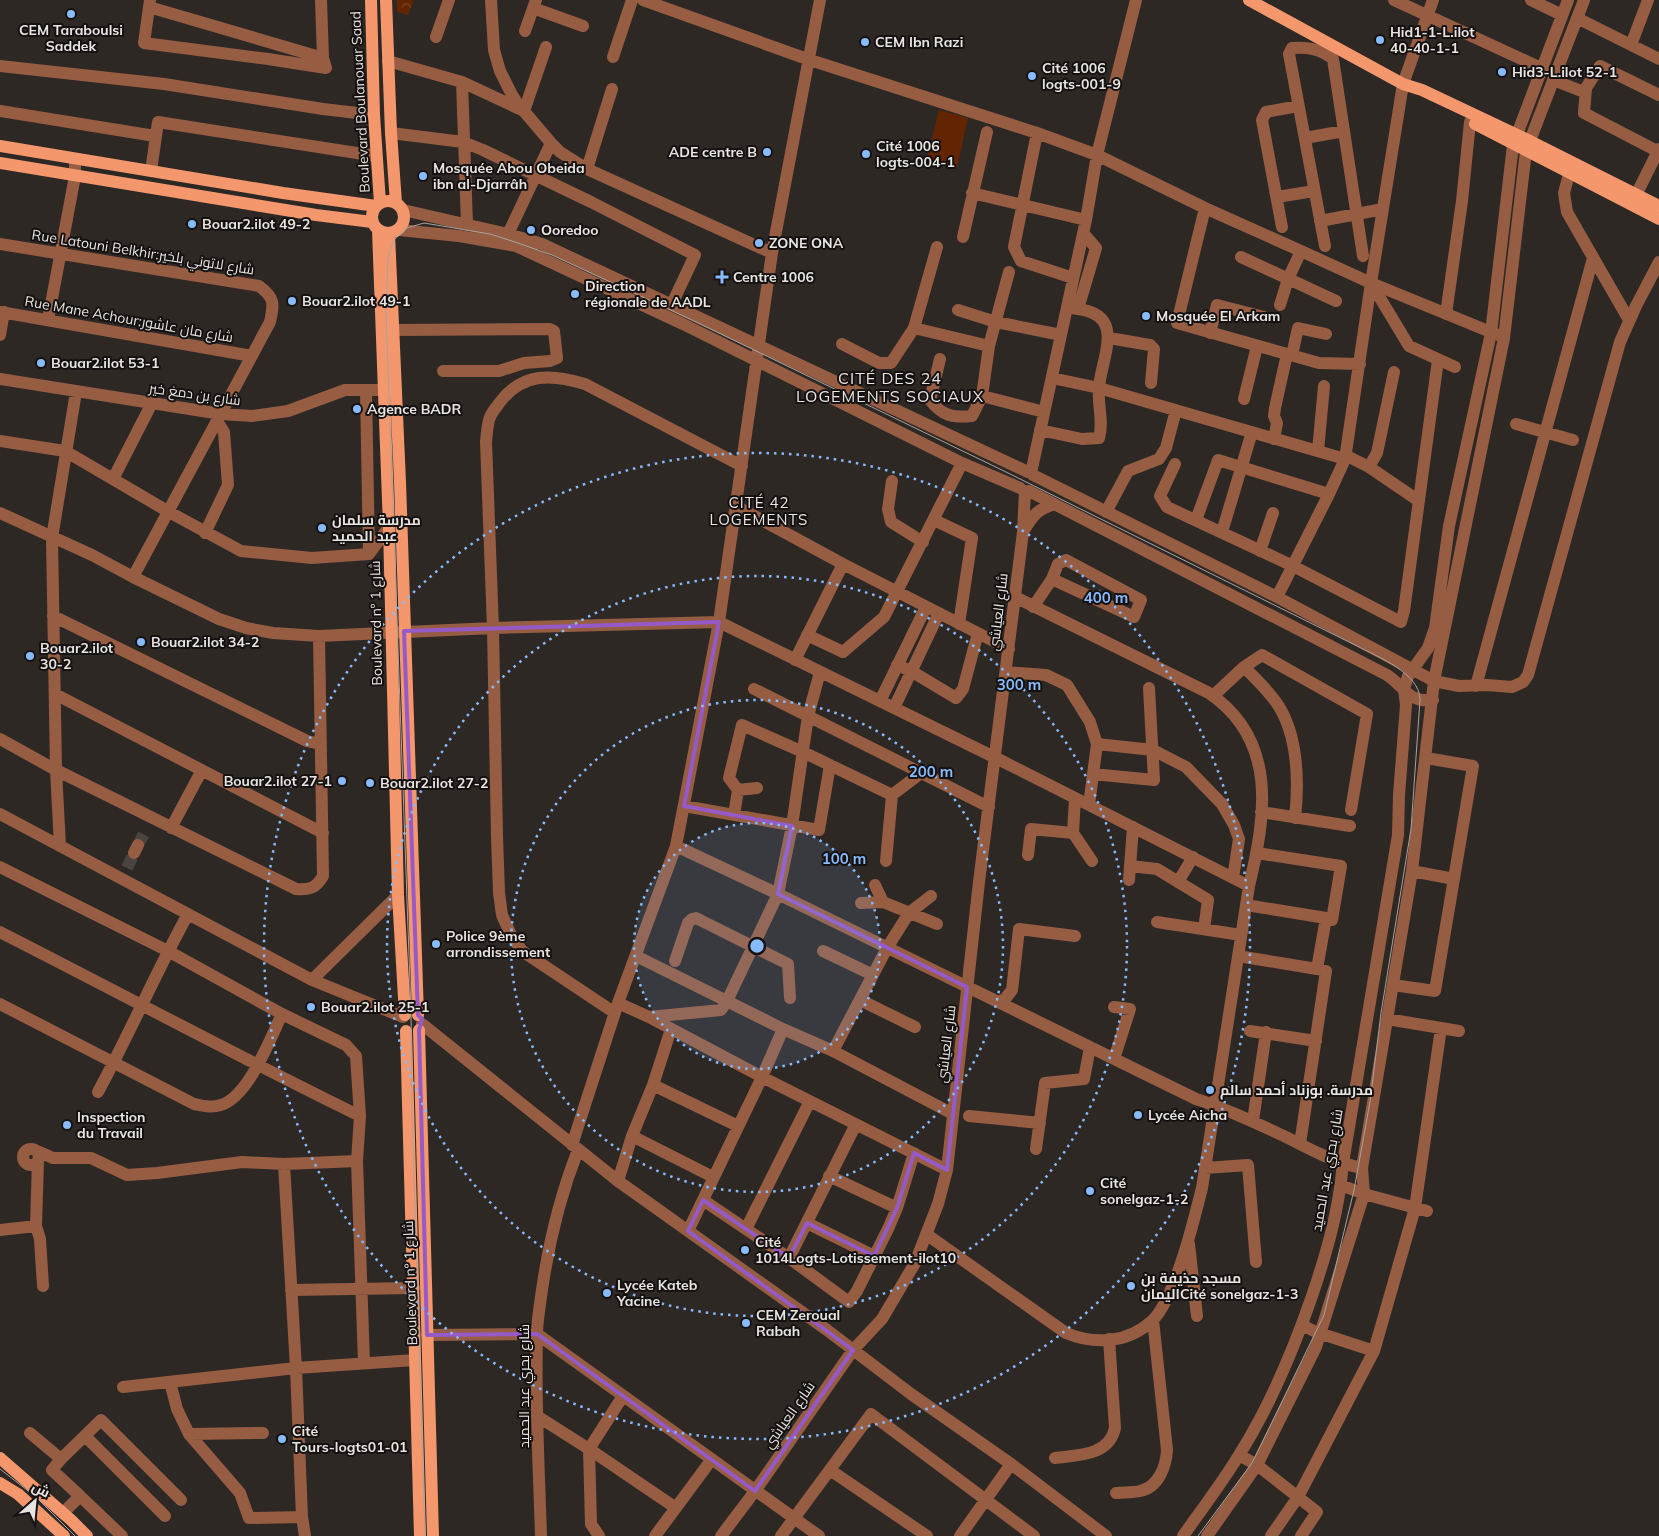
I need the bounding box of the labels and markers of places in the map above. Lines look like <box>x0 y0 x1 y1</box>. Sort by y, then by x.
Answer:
marker: CEM Taraboulsi Saddek <box>65 8 77 20</box>
place label: CEM Taraboulsi Saddek <box>19 21 123 55</box>
place label: Hid1-1-L.ilot 40-40-1-1 <box>1390 23 1475 57</box>
place label: CEM Ibn Razi <box>875 33 963 51</box>
marker: Hid1-1-L.ilot 40-40-1-1 <box>1374 34 1386 46</box>
marker: CEM Ibn Razi <box>859 36 871 48</box>
place label: Cité 1006 logts-001-9 <box>1042 59 1121 93</box>
place label: Hid3-L.ilot 52-1 <box>1512 63 1617 81</box>
marker: Hid3-L.ilot 52-1 <box>1496 66 1508 78</box>
marker: Cité 1006 logts-001-9 <box>1026 70 1038 82</box>
place label: Cité 1006 logts-004-1 <box>876 137 955 171</box>
place label: ADE centre B <box>669 143 757 161</box>
marker: ADE centre B <box>761 146 773 158</box>
marker: Cité 1006 logts-004-1 <box>860 148 872 160</box>
place label: Mosquée Abou Obeida ibn al-Djarrâh <box>433 159 585 193</box>
marker: Mosquée Abou Obeida ibn al-Djarrâh <box>417 170 429 182</box>
place label: Bouar2.ilot 49-2 <box>202 215 310 233</box>
marker: Bouar2.ilot 49-2 <box>186 218 198 230</box>
place label: Ooredoo <box>541 221 599 239</box>
marker: Ooredoo <box>525 224 537 236</box>
place label: ZONE ONA <box>769 234 844 252</box>
marker: ZONE ONA <box>753 237 765 249</box>
place label: Centre 1006 <box>733 268 814 286</box>
marker: Centre 1006 <box>715 270 729 284</box>
place label: Direction régionale de AADL <box>585 277 711 311</box>
marker: Direction régionale de AADL <box>569 288 581 300</box>
place label: Bouar2.ilot 49-1 <box>302 292 410 310</box>
marker: Bouar2.ilot 49-1 <box>286 295 298 307</box>
place label: Mosquée El Arkam <box>1156 307 1280 325</box>
marker: Mosquée El Arkam <box>1140 310 1152 322</box>
place label: Bouar2.ilot 53-1 <box>51 354 159 372</box>
marker: Bouar2.ilot 53-1 <box>35 357 47 369</box>
place label: Agence BADR <box>367 400 461 418</box>
marker: Agence BADR <box>351 403 363 415</box>
place label: مدرسة سلمان عبد الحميد <box>332 511 421 545</box>
marker: مدرسة سلمان عبد الحميد <box>316 522 328 534</box>
place label: Bouar2.ilot 34-2 <box>151 633 259 651</box>
marker: Bouar2.ilot 34-2 <box>135 636 147 648</box>
place label: Bouar2.ilot 30-2 <box>40 639 114 673</box>
marker: Bouar2.ilot 30-2 <box>24 650 36 662</box>
place label: Bouar2.ilot 27-1 <box>224 772 332 790</box>
place label: Bouar2.ilot 27-2 <box>380 774 488 792</box>
marker: Bouar2.ilot 27-1 <box>336 775 348 787</box>
marker: Bouar2.ilot 27-2 <box>364 777 376 789</box>
place label: Police 9ème arrondissement <box>446 927 551 961</box>
centre of rings <box>748 937 766 955</box>
marker: Police 9ème arrondissement <box>430 938 442 950</box>
place label: Bouar2.ilot 25-1 <box>321 998 429 1016</box>
marker: Bouar2.ilot 25-1 <box>305 1001 317 1013</box>
place label: مدرسة. بوزناد أحمد سالم <box>1220 1081 1373 1100</box>
marker: مدرسة. بوزناد أحمد سالم <box>1204 1084 1216 1096</box>
place label: Lycée Aicha <box>1148 1106 1227 1124</box>
place label: Inspection du Travail <box>77 1108 146 1142</box>
marker: Lycée Aicha <box>1132 1109 1144 1121</box>
marker: Inspection du Travail <box>61 1119 73 1131</box>
place label: Cité sonelgaz-1-2 <box>1100 1174 1188 1208</box>
marker: Cité sonelgaz-1-2 <box>1084 1185 1096 1197</box>
place label: Cité 1014Logts-Lotissement-ilot10 <box>755 1233 956 1267</box>
marker: Cité 1014Logts-Lotissement-ilot10 <box>739 1244 751 1256</box>
place label: مسجد حذيفة بن اليمانCité sonelgaz-1-3 <box>1141 1269 1298 1303</box>
place label: Lycée Kateb Yacine <box>616 1276 698 1310</box>
marker: مسجد حذيفة بن اليمانCité sonelgaz-1-3 <box>1125 1280 1137 1292</box>
marker: Lycée Kateb Yacine <box>601 1287 613 1299</box>
place label: CEM Zeroual Rabah <box>756 1306 840 1340</box>
marker: CEM Zeroual Rabah <box>740 1317 752 1329</box>
place label: Cité Tours-logts01-01 <box>292 1422 408 1456</box>
marker: Cité Tours-logts01-01 <box>276 1433 288 1445</box>

